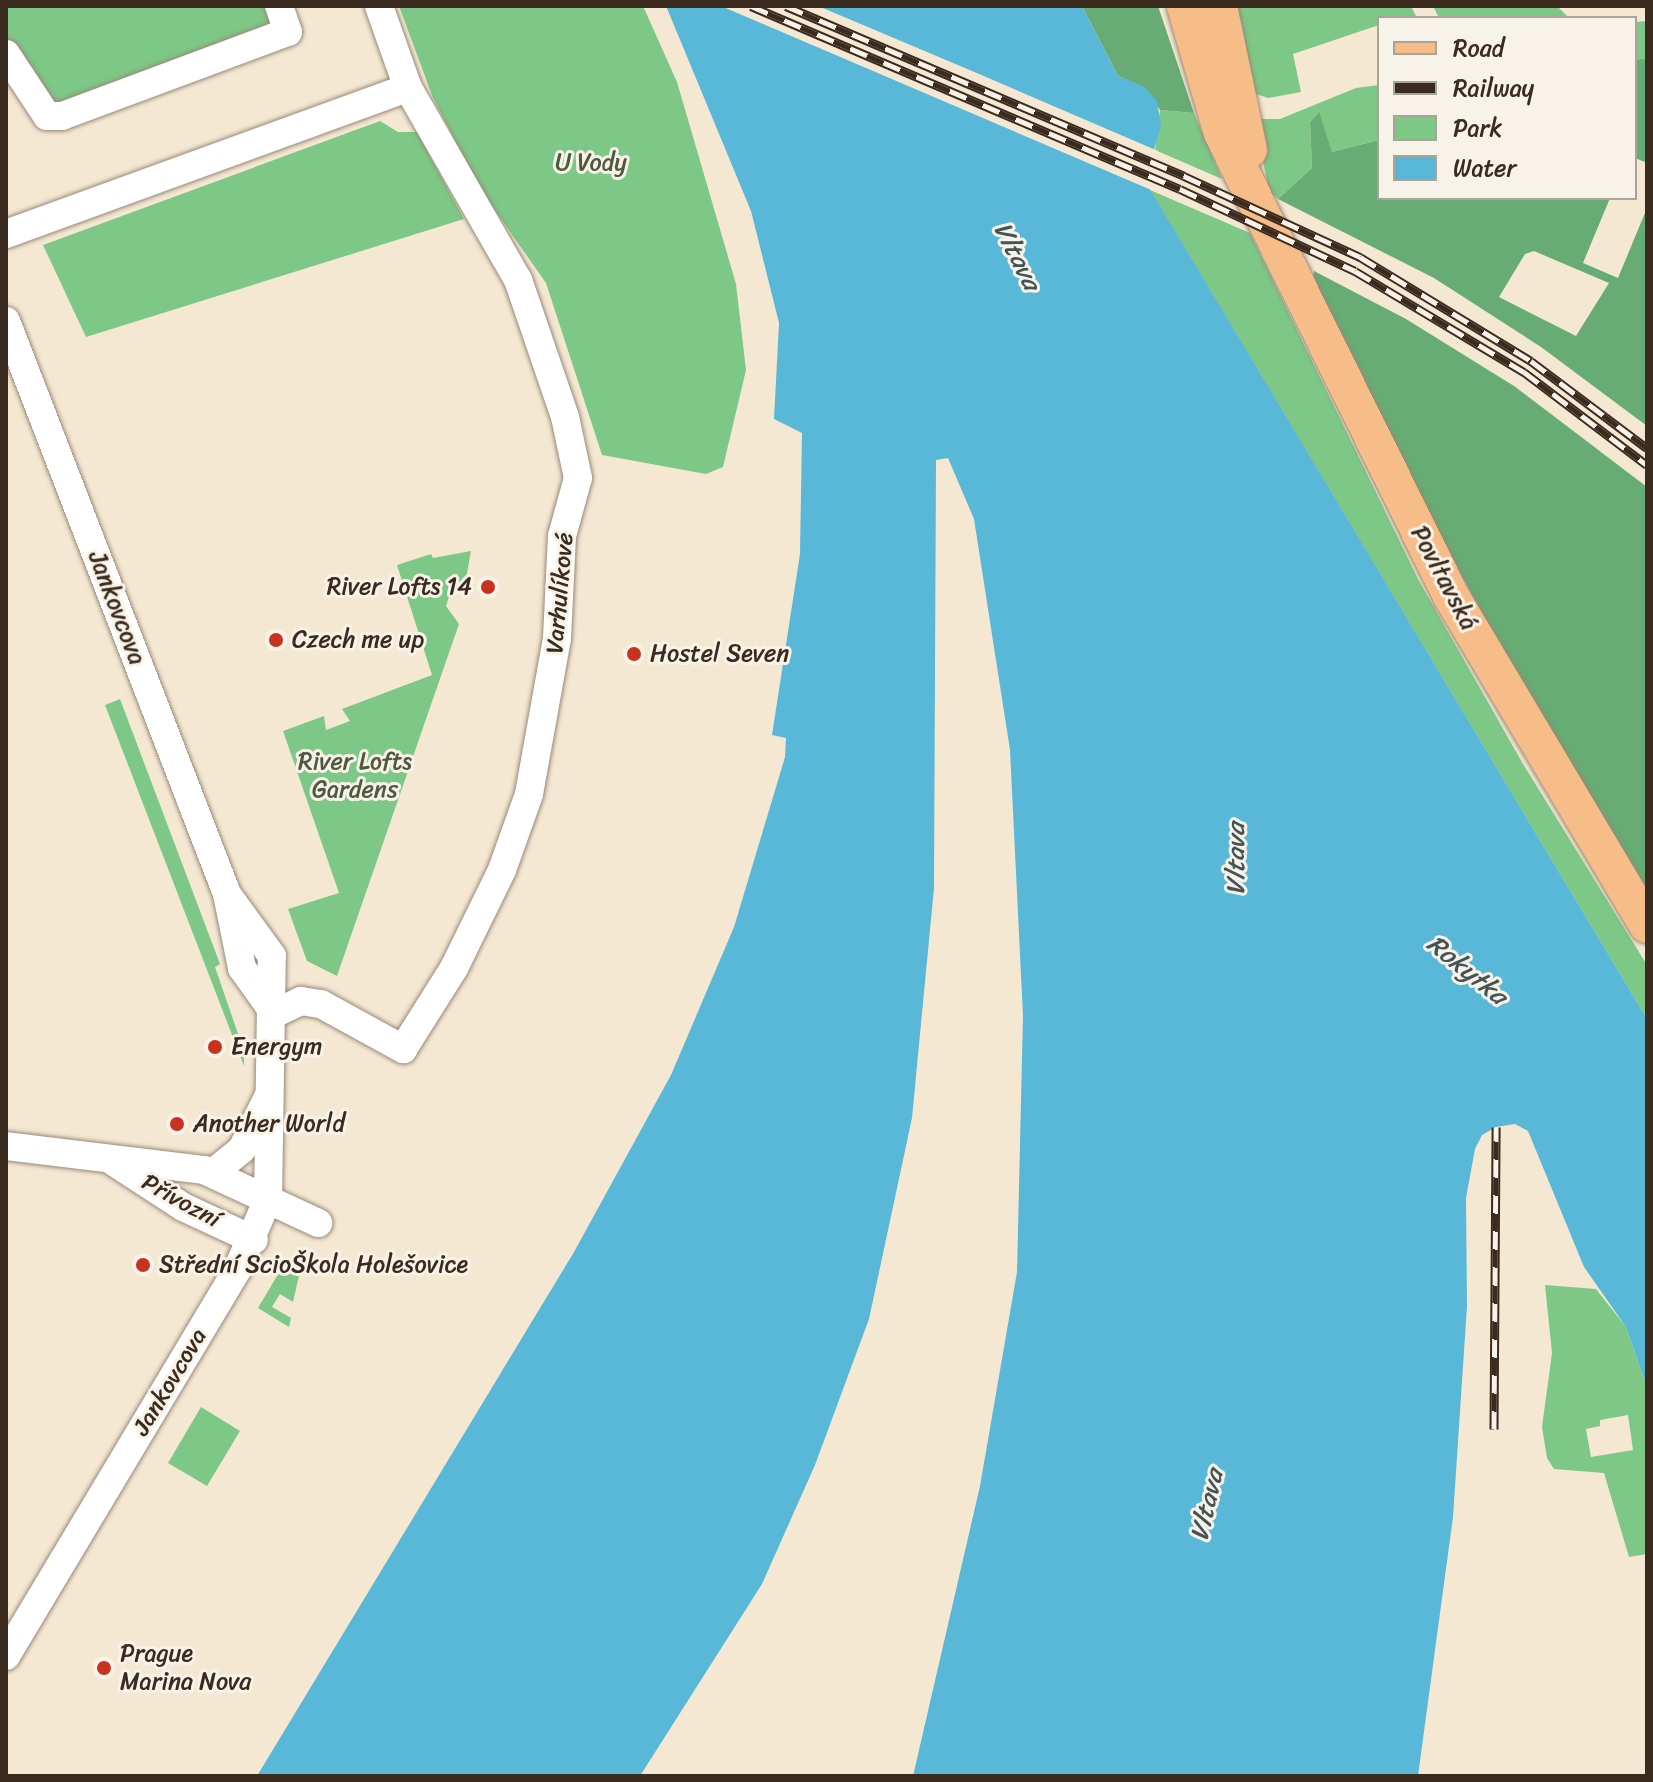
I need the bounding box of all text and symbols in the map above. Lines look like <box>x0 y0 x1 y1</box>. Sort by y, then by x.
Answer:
legend <box>1377 16 1637 200</box>
text: Road <box>1453 27 1504 69</box>
text: Railway <box>1453 67 1534 109</box>
text: Park <box>1453 107 1502 149</box>
text: Water <box>1453 147 1516 189</box>
park label: U Vody <box>555 149 627 177</box>
water label: Vltava <box>987 217 1047 295</box>
street label: Povltavská <box>1405 521 1483 635</box>
street label: Varhulíkové <box>540 531 580 655</box>
street label: Jankovcova <box>82 547 152 669</box>
place label: River Lofts 14 <box>325 573 472 601</box>
marker: River Lofts 14 <box>479 578 497 596</box>
place label: Czech me up <box>292 626 424 654</box>
marker: Czech me up <box>267 631 285 649</box>
place label: Hostel Seven <box>650 640 790 668</box>
marker: Hostel Seven <box>625 645 643 663</box>
park label: River Lofts Gardens <box>297 748 413 804</box>
water label: Vltava <box>1220 823 1252 895</box>
water label: Rokytka <box>1421 928 1513 1012</box>
place label: Energym <box>231 1033 322 1061</box>
marker: Energym <box>206 1038 224 1056</box>
place label: Another World <box>193 1110 345 1138</box>
marker: Another World <box>168 1115 186 1133</box>
street label: Přívozní <box>137 1168 225 1234</box>
place label: Střední ScioŠkola Holešovice <box>159 1251 469 1279</box>
marker: Střední ScioŠkola Holešovice <box>134 1256 152 1274</box>
street label: Jankovcova <box>127 1323 213 1441</box>
water label: Vltava <box>1184 1466 1230 1544</box>
place label: Prague Marina Nova <box>120 1640 251 1696</box>
marker: Prague Marina Nova <box>95 1659 113 1677</box>

